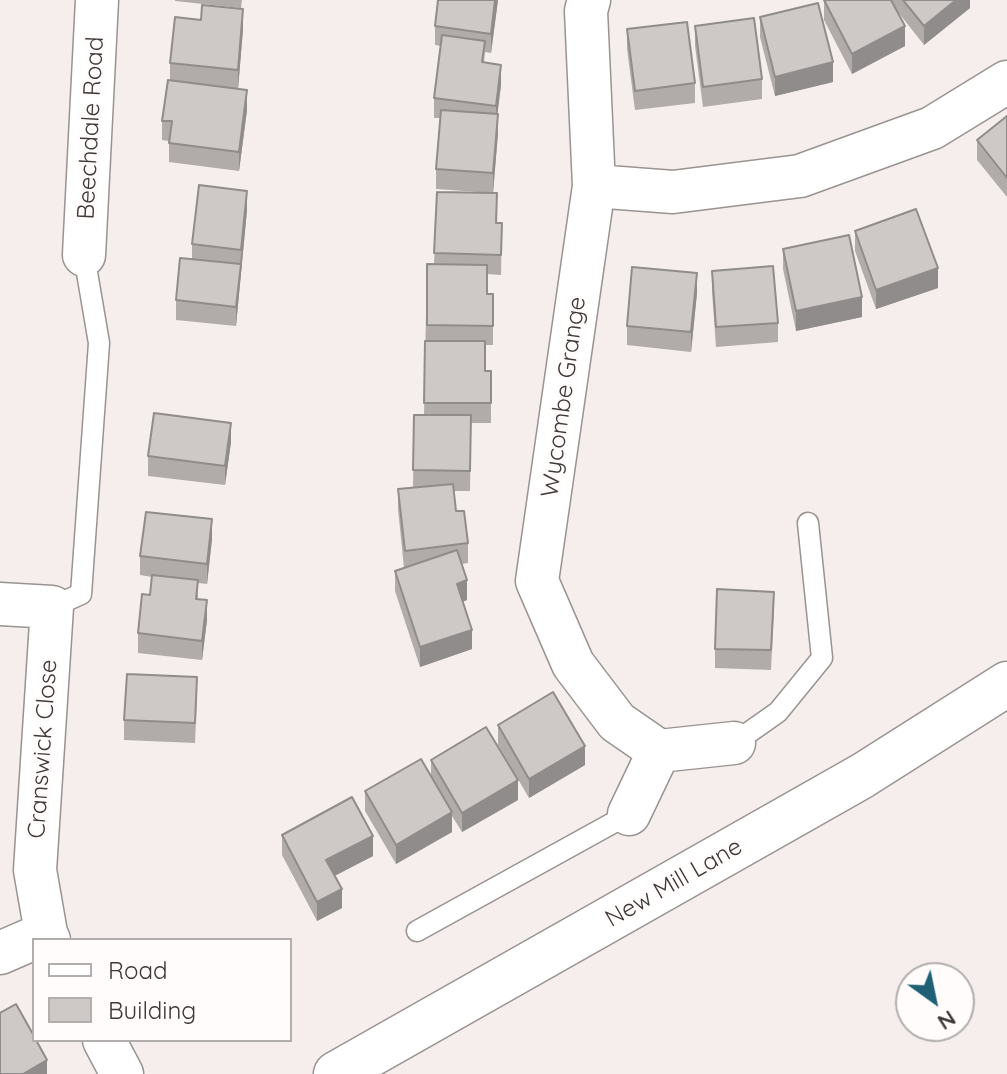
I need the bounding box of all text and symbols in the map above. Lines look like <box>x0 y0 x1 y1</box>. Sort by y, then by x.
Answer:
street label: Beechdale Road <box>72 36 110 220</box>
street label: Wycombe Grange <box>536 295 592 499</box>
street label: Cranswick Close <box>22 658 64 840</box>
street label: New Mill Lane <box>601 832 747 934</box>
legend <box>32 938 292 1042</box>
text: Road <box>108 955 168 985</box>
north arrow <box>895 962 975 1042</box>
text: Building <box>108 995 196 1025</box>
text: N <box>933 1004 961 1037</box>

